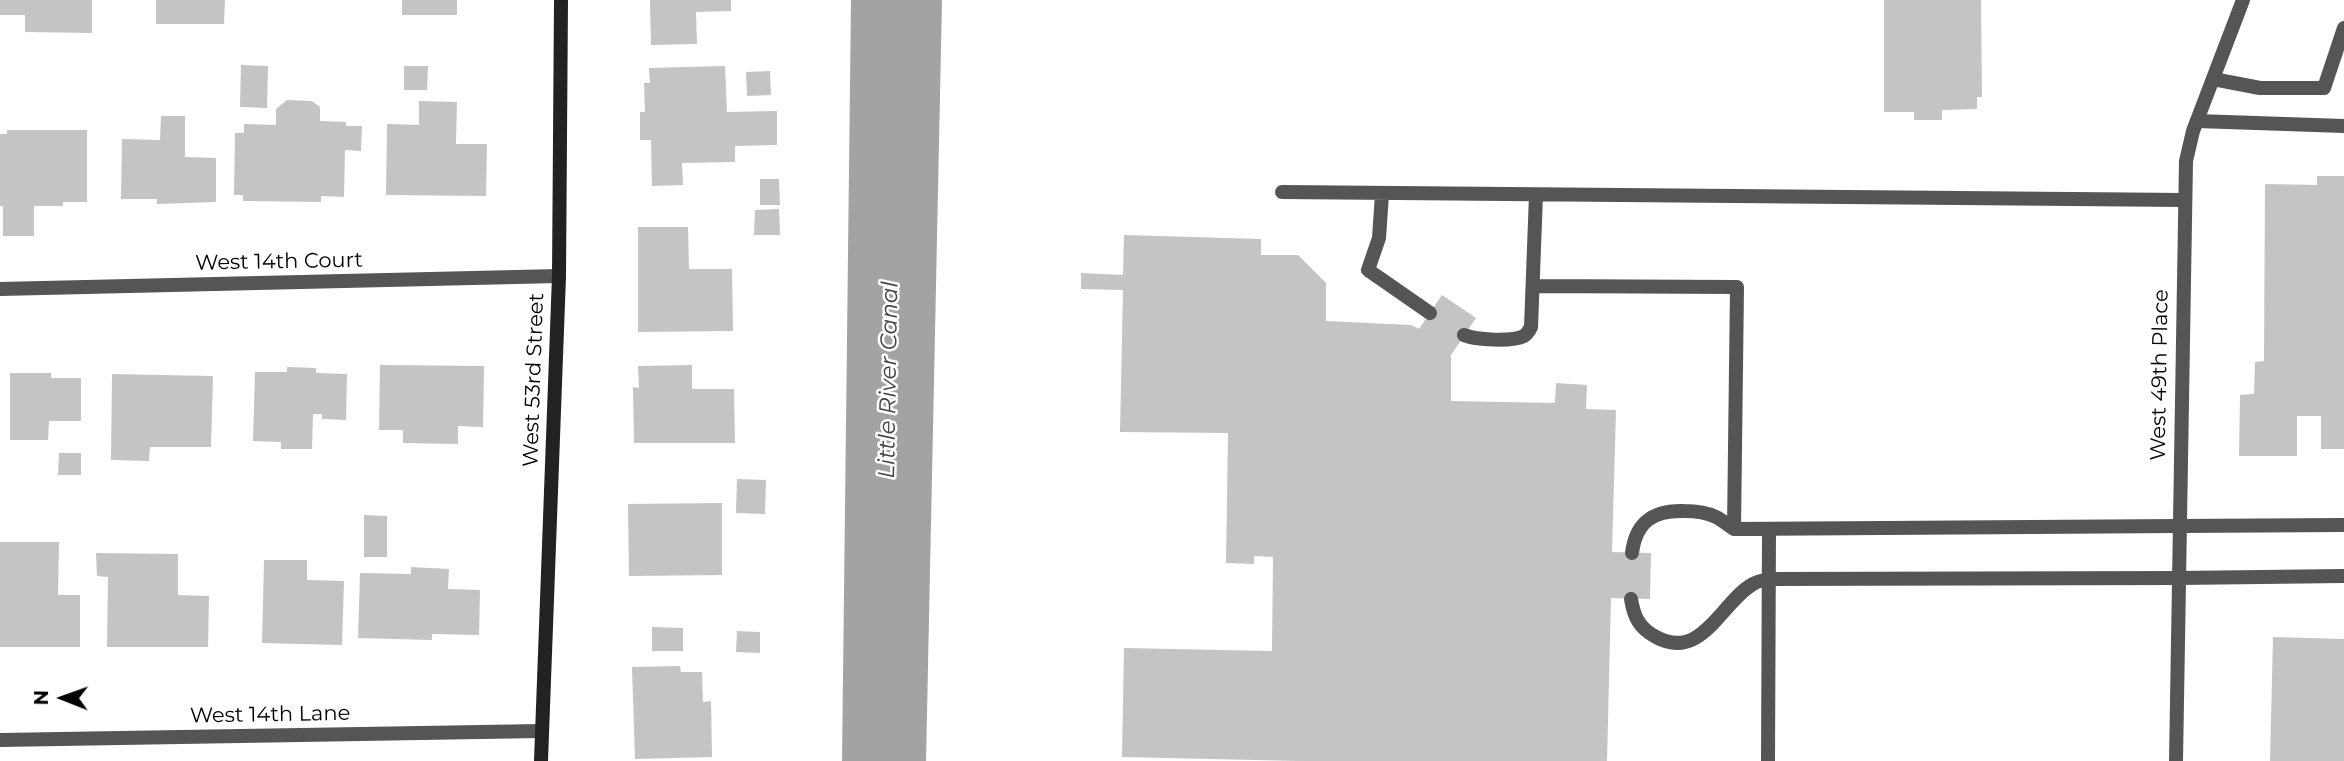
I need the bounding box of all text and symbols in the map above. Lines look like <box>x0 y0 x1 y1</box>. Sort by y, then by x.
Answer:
street label: West 14th Court <box>195 248 363 276</box>
water label: Little River Canal <box>873 281 905 479</box>
street label: West 49th Place <box>2146 289 2174 461</box>
street label: West 53rd Street <box>518 293 550 467</box>
north arrow <box>28 663 98 733</box>
text: N <box>30 690 53 706</box>
street label: West 14th Lane <box>190 701 350 729</box>

